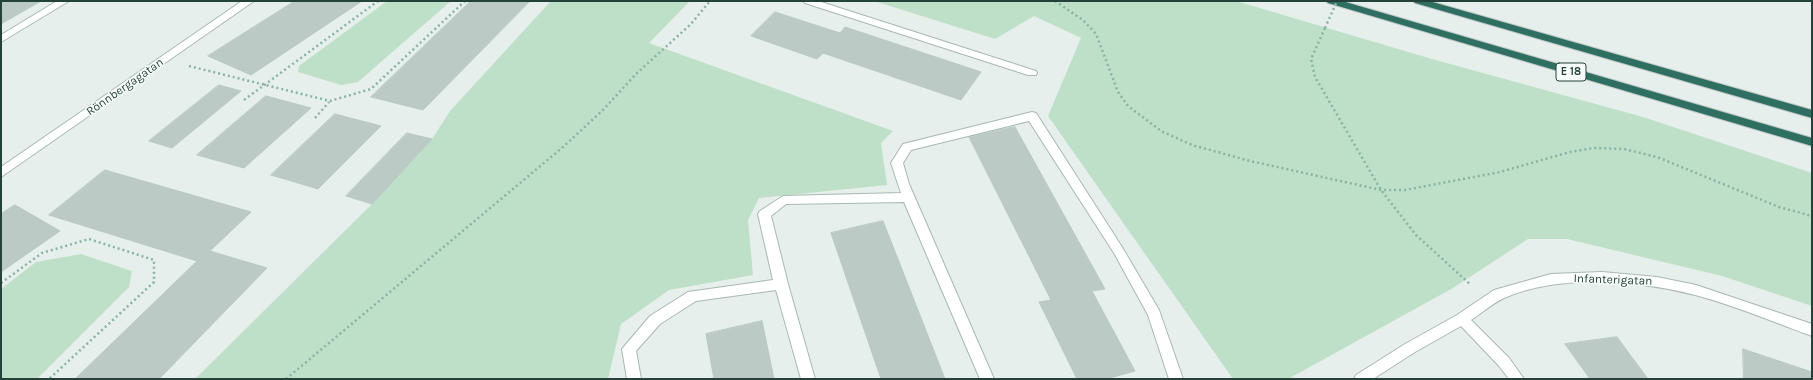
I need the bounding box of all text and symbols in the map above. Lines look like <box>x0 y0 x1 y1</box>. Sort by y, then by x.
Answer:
street label: Rönnbergagatan <box>84 55 166 119</box>
road number: E 18 <box>1556 63 1586 81</box>
street label: Infanterigatan <box>1573 271 1653 289</box>

